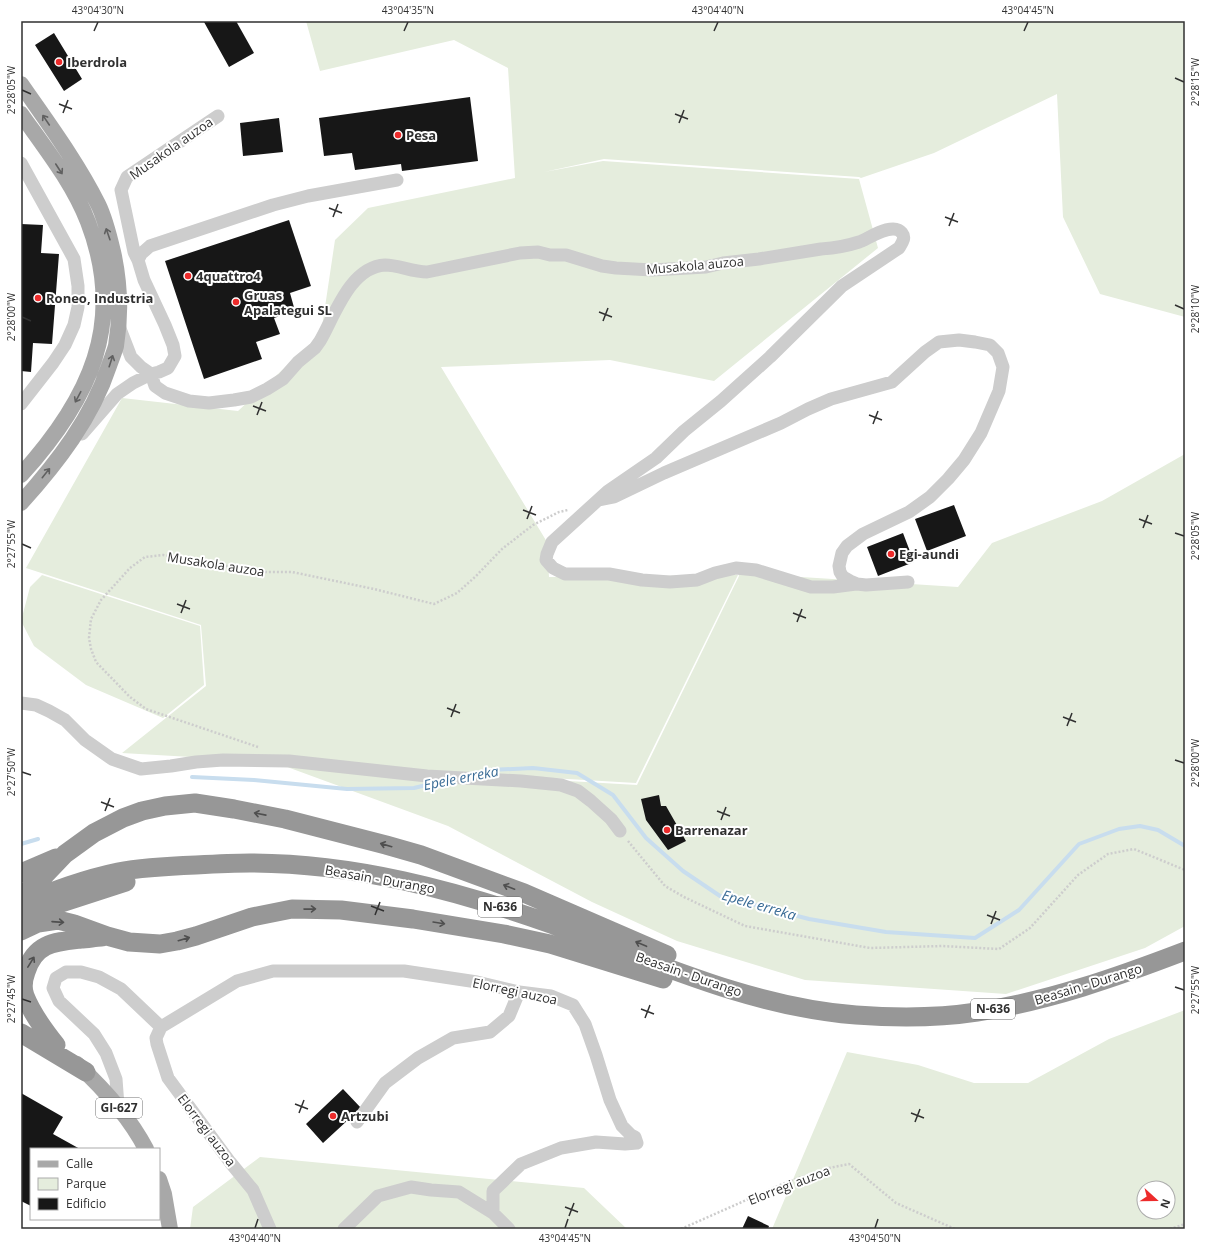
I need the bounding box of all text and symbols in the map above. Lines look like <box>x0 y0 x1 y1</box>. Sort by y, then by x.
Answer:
text: 43°04'30"N <box>72 3 124 17</box>
text: 43°04'35"N <box>382 3 434 17</box>
text: 43°04'40"N <box>692 3 744 17</box>
text: 43°04'45"N <box>1002 3 1054 17</box>
place label: Iberdrola <box>67 53 127 71</box>
marker: Iberdrola <box>54 57 64 67</box>
text: 2°28'15"W <box>1188 57 1202 106</box>
text: 2°28'05"W <box>4 65 18 114</box>
street label: Musakola auzoa <box>126 113 216 183</box>
one-way arrow <box>42 115 50 126</box>
place label: Pesa <box>406 126 436 144</box>
marker: Pesa <box>393 130 403 140</box>
one-way arrow <box>55 163 63 174</box>
one-way arrow <box>104 227 111 240</box>
street label: Musakola auzoa <box>645 252 745 278</box>
place label: 4quattro4 <box>196 267 261 285</box>
marker: 4quattro4 <box>183 271 193 281</box>
text: 2°28'10"W <box>1188 284 1202 333</box>
place label: Gruas Apalategui SL <box>244 286 332 319</box>
place label: Roneo, Industria <box>46 289 153 307</box>
text: 2°28'00"W <box>4 292 18 341</box>
marker: Roneo, Industria <box>33 293 43 303</box>
marker: Gruas Apalategui SL <box>231 297 241 307</box>
one-way arrow <box>108 355 115 368</box>
one-way arrow <box>74 391 81 403</box>
one-way arrow <box>42 468 51 479</box>
text: 2°28'05"W <box>1188 511 1202 560</box>
text: 2°27'55"W <box>4 519 18 568</box>
place label: Egi-aundi <box>899 545 959 563</box>
street label: Musakola auzoa <box>166 547 266 581</box>
marker: Egi-aundi <box>886 549 896 559</box>
text: 2°28'00"W <box>1188 738 1202 787</box>
text: 2°27'50"W <box>4 747 18 796</box>
water label: Epele erreka <box>422 761 500 794</box>
one-way arrow <box>254 810 267 818</box>
place label: Barrenazar <box>675 821 748 839</box>
marker: Barrenazar <box>662 825 672 835</box>
one-way arrow <box>380 841 393 848</box>
street label: Beasain - Durango <box>324 860 437 898</box>
one-way arrow <box>504 882 516 890</box>
water label: Epele erreka <box>720 885 798 924</box>
road number: N-636 <box>478 897 522 917</box>
one-way arrow <box>303 905 316 913</box>
one-way arrow <box>51 918 64 925</box>
one-way arrow <box>432 919 445 927</box>
one-way arrow <box>177 935 190 942</box>
one-way arrow <box>636 940 648 947</box>
street label: Beasain - Durango <box>633 947 745 1001</box>
one-way arrow <box>27 956 35 967</box>
street label: Beasain - Durango <box>1032 959 1144 1009</box>
text: 2°27'55"W <box>1188 965 1202 1014</box>
street label: Elorregi auzoa <box>471 973 559 1009</box>
text: 2°27'45"W <box>4 974 18 1023</box>
road number: N-636 <box>971 999 1015 1019</box>
street label: Elorregi auzoa <box>174 1090 240 1170</box>
road number: GI-627 <box>96 1098 142 1118</box>
place label: Artzubi <box>341 1107 389 1125</box>
marker: Artzubi <box>328 1111 338 1121</box>
legend <box>30 1148 160 1220</box>
text: Calle <box>66 1155 93 1172</box>
street label: Elorregi auzoa <box>745 1161 833 1209</box>
text: Parque <box>66 1175 106 1192</box>
north arrow <box>1136 1180 1176 1220</box>
text: Edificio <box>66 1195 106 1212</box>
text: N <box>1157 1197 1174 1211</box>
text: 43°04'40"N <box>229 1231 281 1245</box>
text: 43°04'45"N <box>539 1231 591 1245</box>
text: 43°04'50"N <box>849 1231 901 1245</box>

